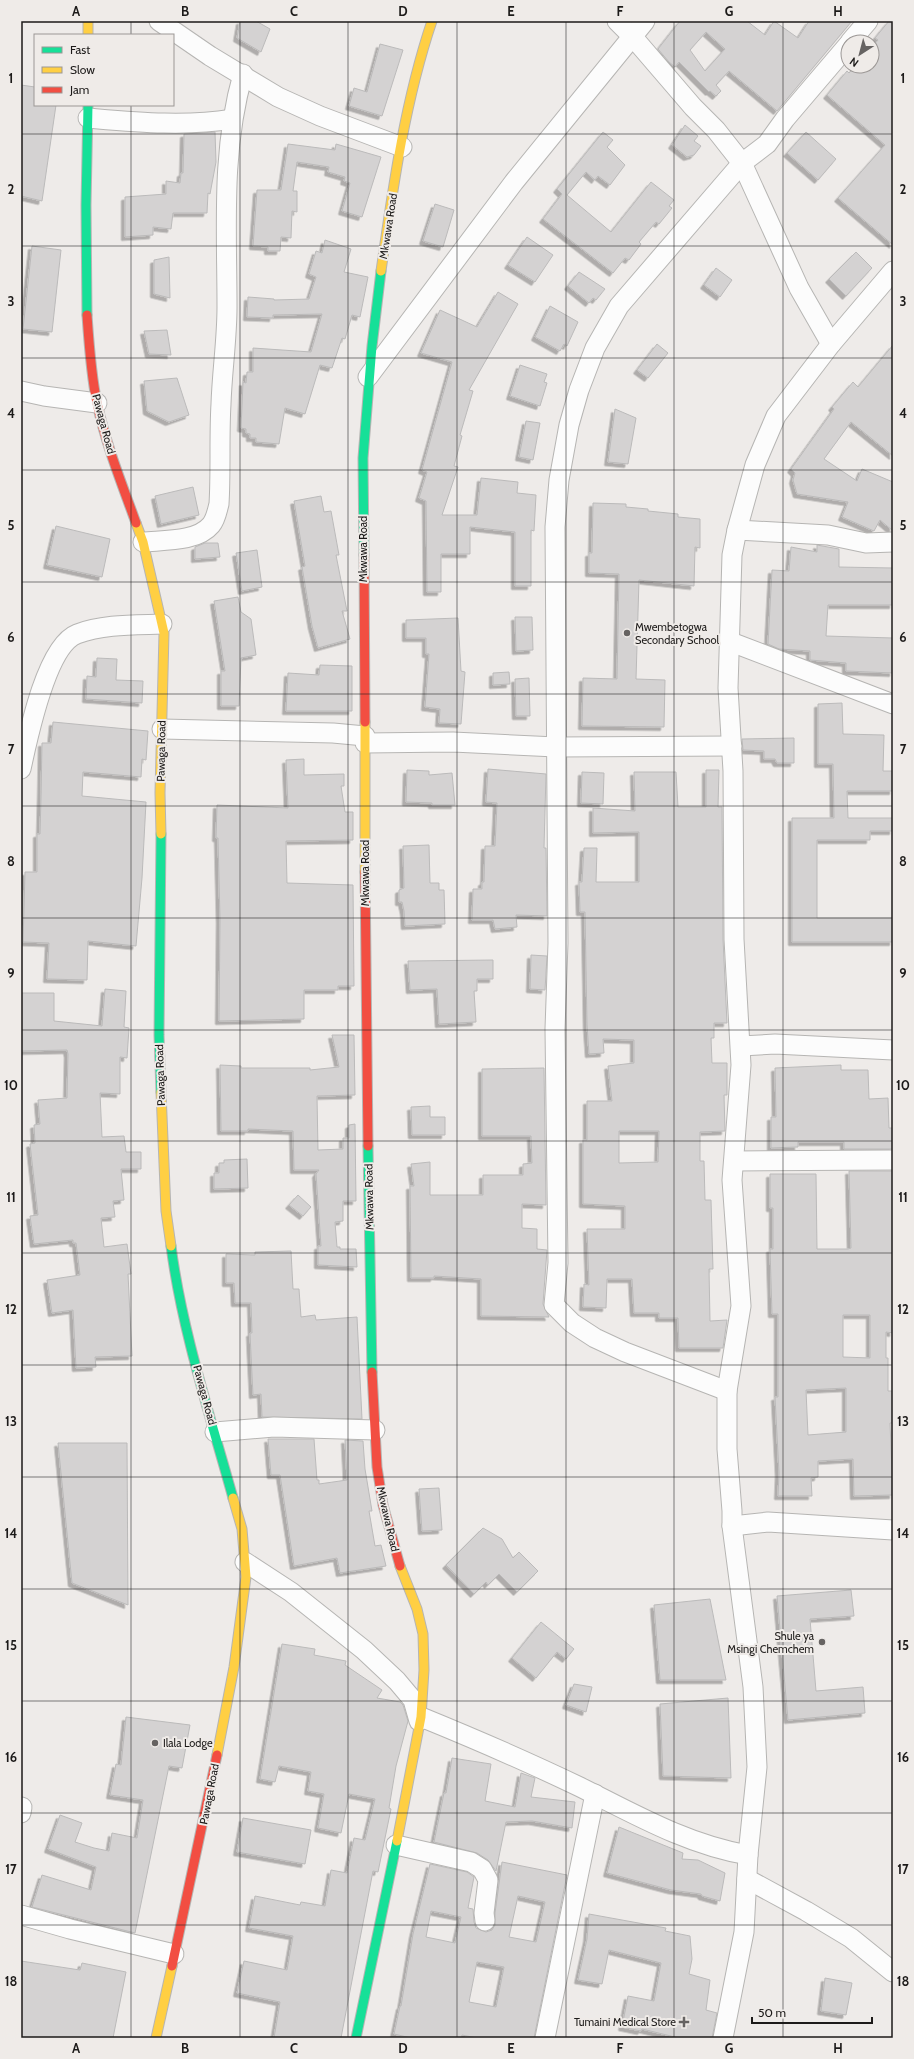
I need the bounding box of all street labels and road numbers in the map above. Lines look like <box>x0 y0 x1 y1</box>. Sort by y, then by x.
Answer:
street label: Mkwawa Road <box>376 192 400 260</box>
street label: Pawaga Road <box>89 392 119 456</box>
street label: Mkwawa Road <box>356 516 370 582</box>
street label: Pawaga Road <box>153 720 169 782</box>
street label: Mkwawa Road <box>358 840 372 906</box>
street label: Pawaga Road <box>152 1044 168 1106</box>
street label: Mkwawa Road <box>361 1164 377 1230</box>
street label: Pawaga Road <box>190 1363 220 1427</box>
street label: Mkwawa Road <box>374 1485 402 1553</box>
street label: Pawaga Road <box>196 1762 222 1826</box>

